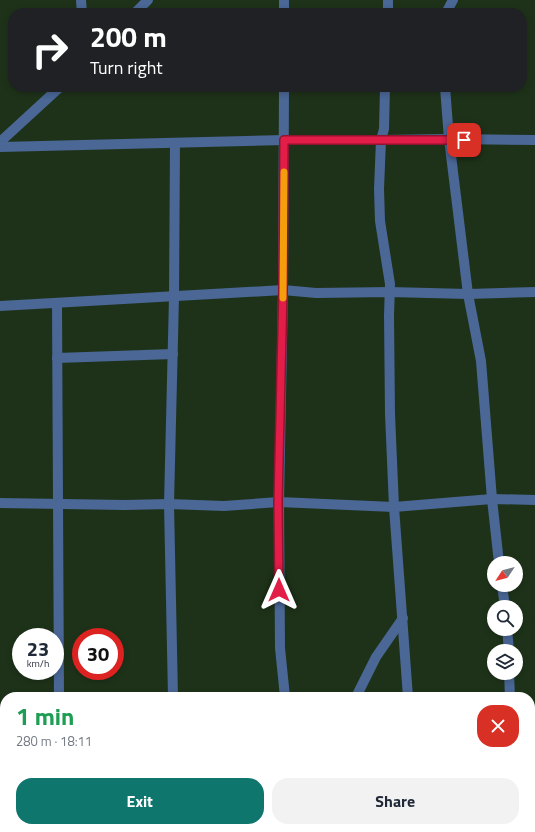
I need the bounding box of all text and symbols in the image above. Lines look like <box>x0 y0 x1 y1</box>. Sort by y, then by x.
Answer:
text: 200 m <box>90 15 167 58</box>
icon: right <box>24 24 76 76</box>
text: Turn right <box>90 54 163 81</box>
pin <box>447 123 481 157</box>
icon: arrive <box>453 129 475 151</box>
north arrow <box>487 556 523 592</box>
map controls <box>487 556 523 680</box>
position arrow <box>258 569 300 611</box>
button: search <box>487 600 523 636</box>
speed limit sign: 30 <box>72 628 124 680</box>
text: 23 <box>27 633 49 664</box>
button: layers <box>487 644 523 680</box>
text: km/h <box>27 656 49 671</box>
text: 1 min <box>16 698 74 734</box>
button: close <box>477 705 519 747</box>
text: 280 m · 18:11 <box>16 731 92 751</box>
button: Exit <box>16 778 264 824</box>
button: Share <box>272 778 519 824</box>

